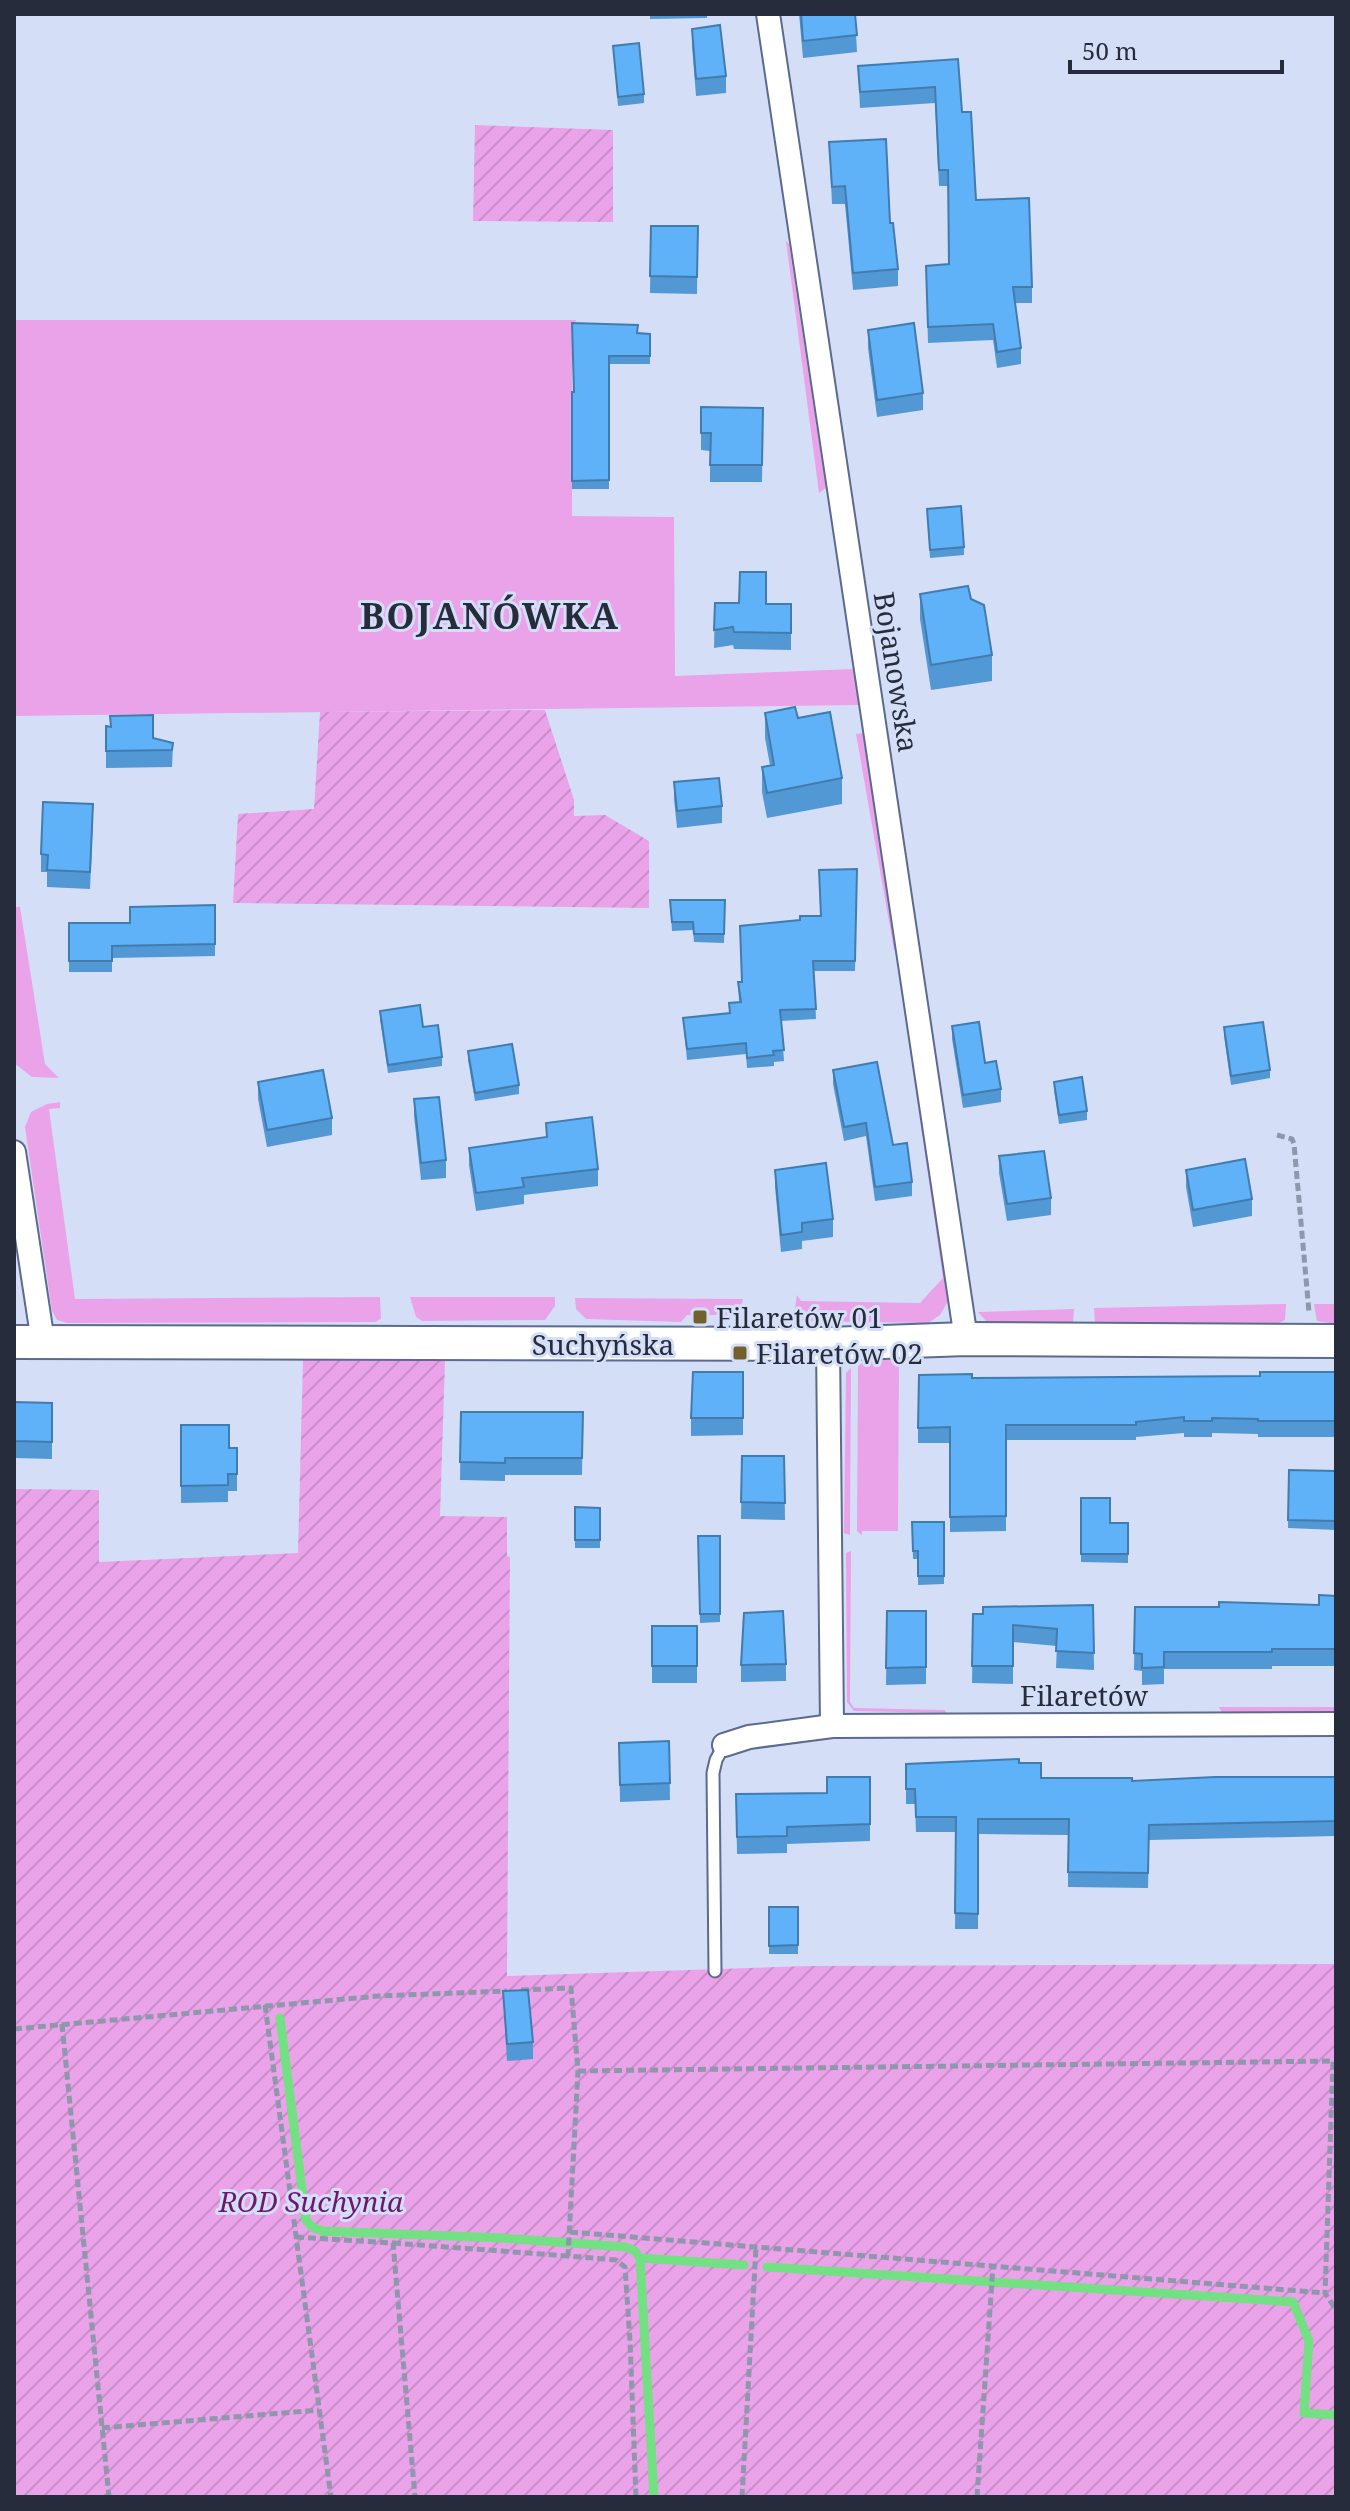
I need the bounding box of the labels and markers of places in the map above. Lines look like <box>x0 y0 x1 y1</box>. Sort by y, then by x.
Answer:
place label: Filaretów 01 <box>716 1298 883 1336</box>
marker: Filaretów 01 <box>691 1308 709 1326</box>
place label: Filaretów 02 <box>756 1334 923 1372</box>
marker: Filaretów 02 <box>731 1344 749 1362</box>

